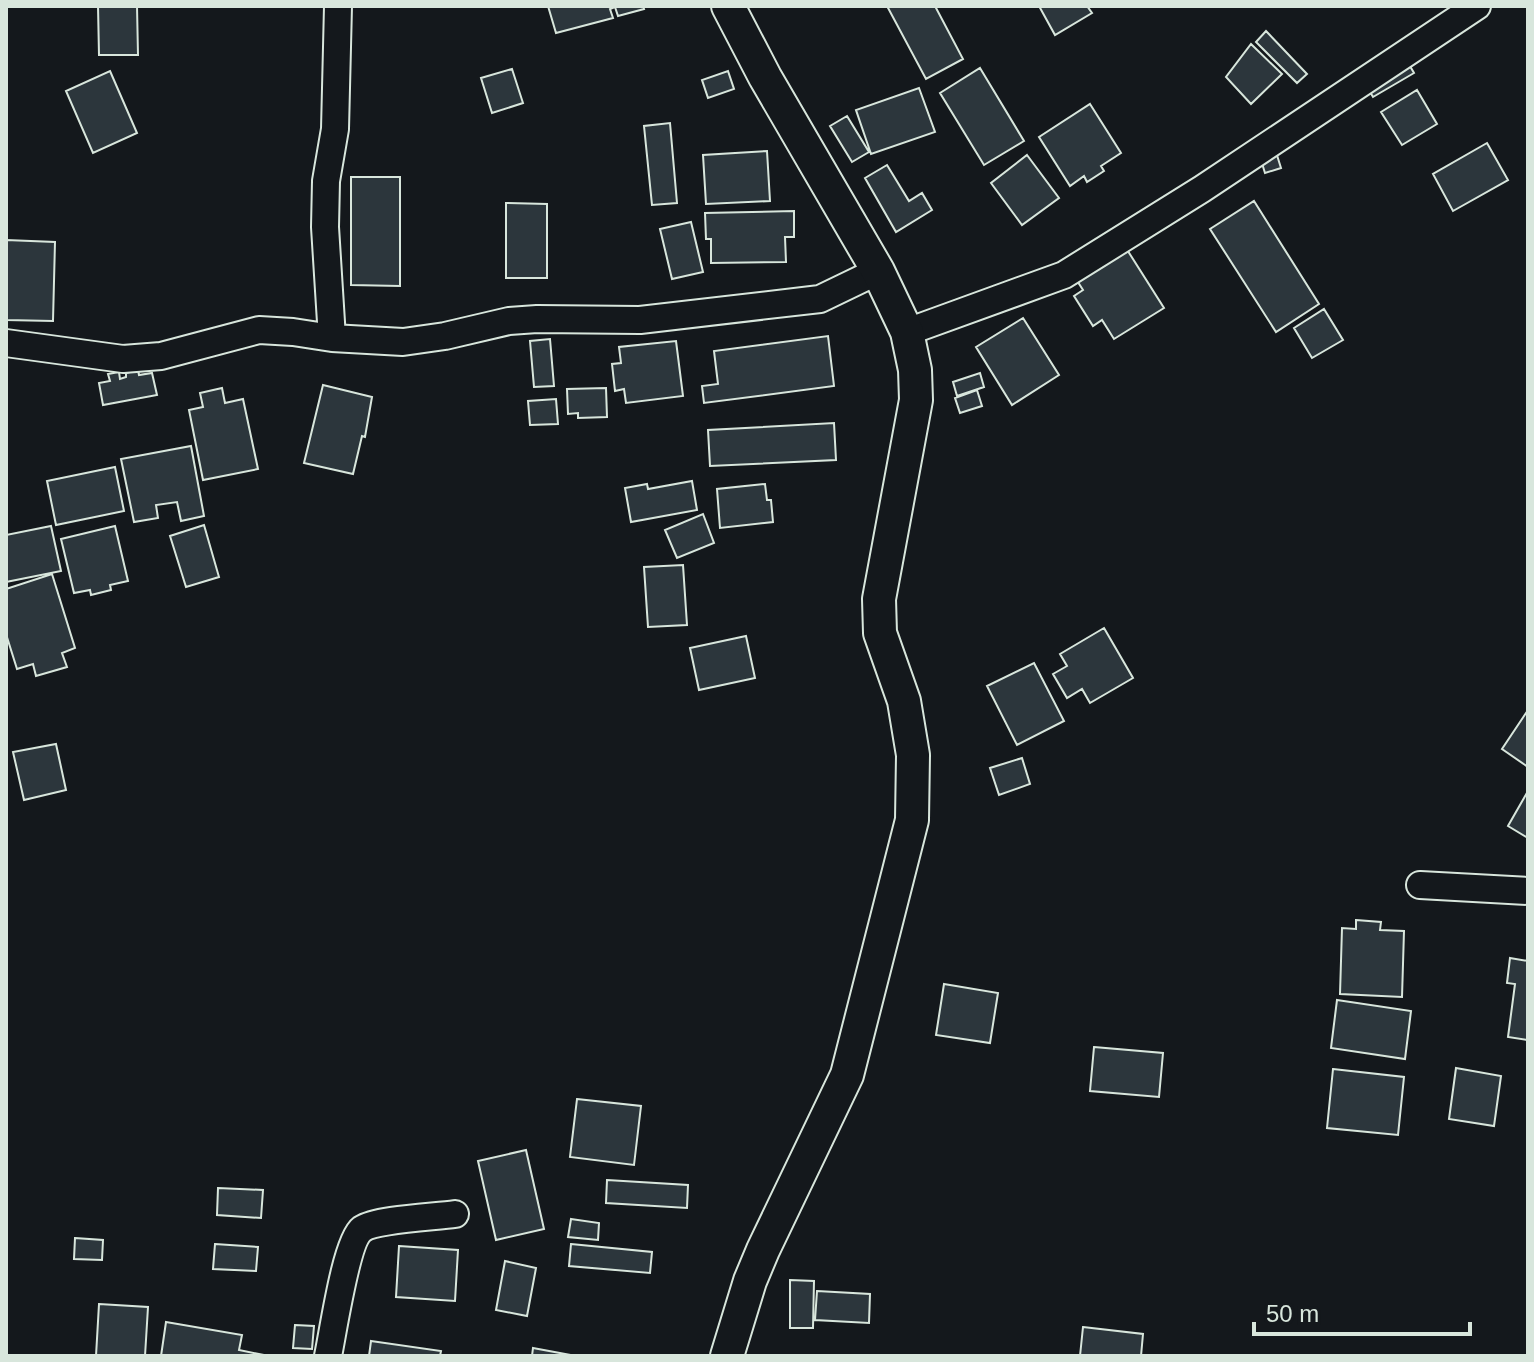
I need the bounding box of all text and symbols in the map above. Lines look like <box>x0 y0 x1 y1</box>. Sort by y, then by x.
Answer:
scale bar <box>1254 1286 1470 1336</box>
text: 50 m <box>1266 1300 1319 1327</box>

